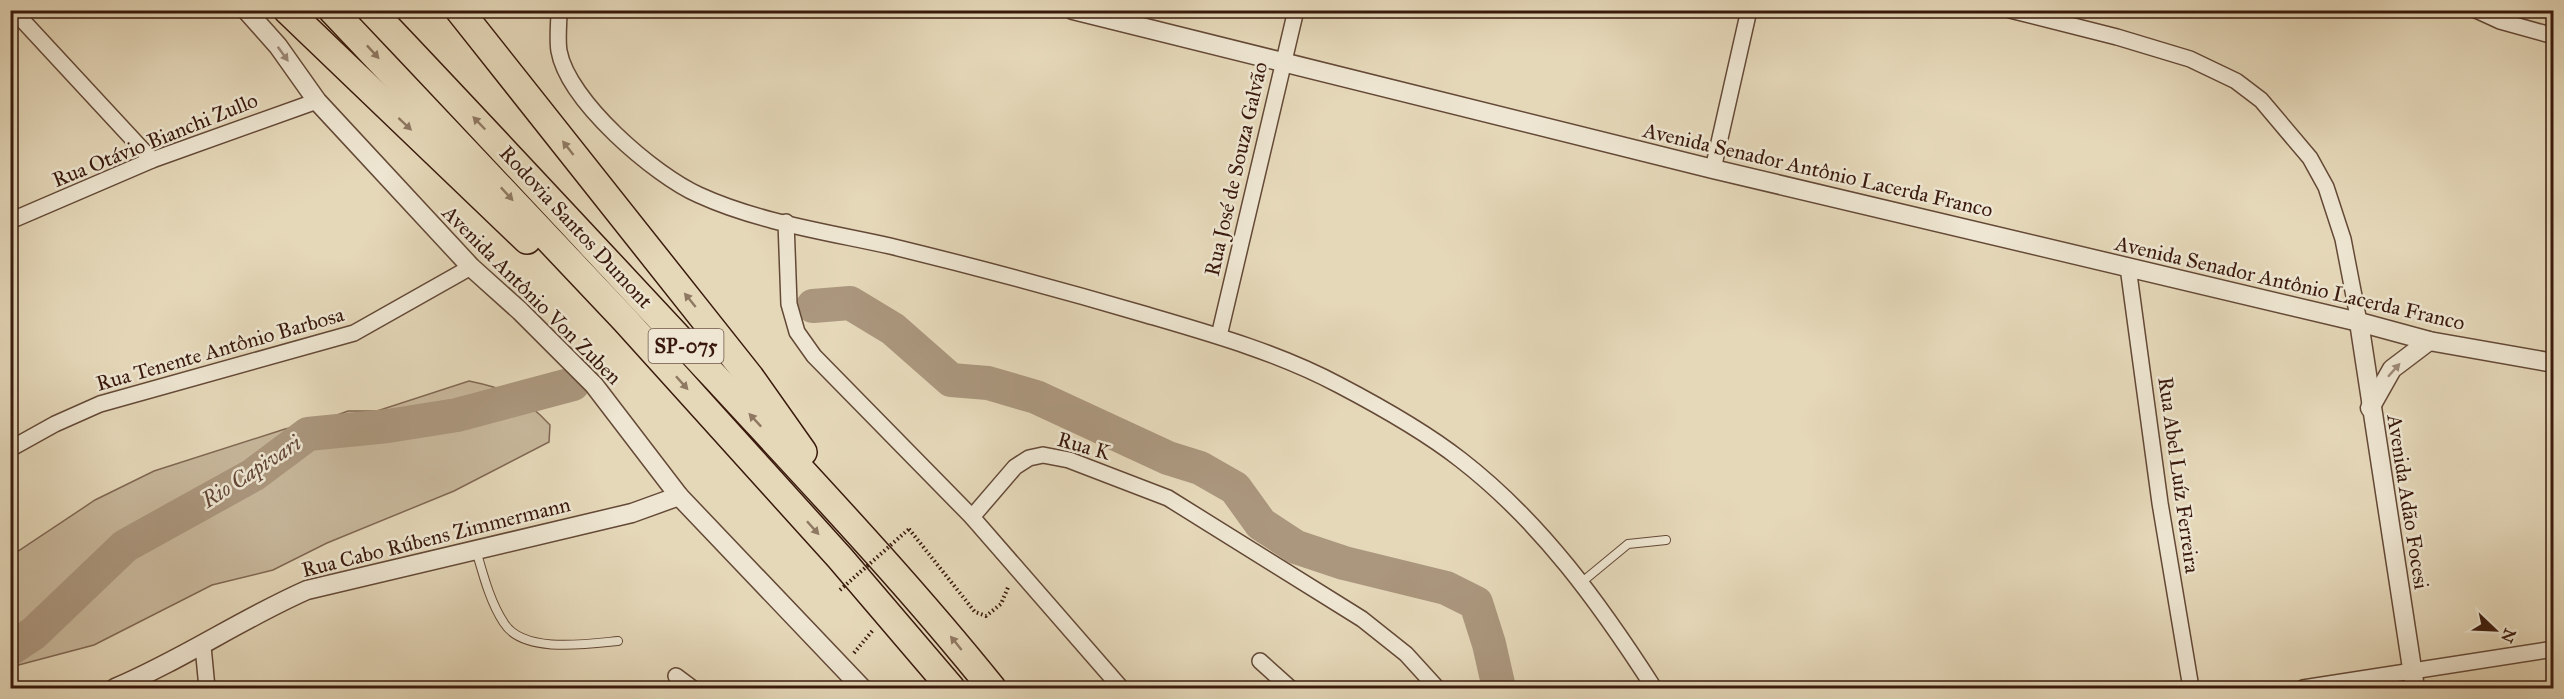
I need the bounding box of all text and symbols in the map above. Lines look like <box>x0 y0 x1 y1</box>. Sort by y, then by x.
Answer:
one-way arrow <box>277 45 289 61</box>
one-way arrow <box>366 45 380 60</box>
street label: Rua José de Souza Galvão <box>1199 59 1273 279</box>
street label: Rua Otávio Bianchi Zullo <box>48 87 262 193</box>
one-way arrow <box>472 116 486 131</box>
one-way arrow <box>397 117 412 131</box>
street label: Avenida Senador Antônio Lacerda Franco <box>1640 117 1996 223</box>
street label: Rodovia Santos Dumont <box>494 140 659 314</box>
one-way arrow <box>562 140 575 156</box>
one-way arrow <box>499 187 513 201</box>
street label: Avenida Antônio Von Zuben <box>436 199 627 390</box>
street label: Avenida Senador Antônio Lacerda Franco <box>2112 230 2468 336</box>
one-way arrow <box>684 293 696 308</box>
street label: Rua Tenente Antônio Barbosa <box>93 301 347 397</box>
road number: SP-075 <box>648 329 724 363</box>
one-way arrow <box>2387 362 2401 377</box>
one-way arrow <box>675 375 688 390</box>
street label: Rua Abel Luíz Ferreira <box>2152 375 2206 575</box>
street label: Avenida Adão Focesi <box>2381 412 2435 591</box>
one-way arrow <box>749 413 762 428</box>
street label: Rua K <box>1054 426 1115 466</box>
water label: Rio Capivari <box>196 429 307 514</box>
street label: Rua Cabo Rúbens Zimmermann <box>299 491 573 583</box>
one-way arrow <box>806 520 819 535</box>
north arrow <box>2465 600 2525 660</box>
text: N <box>2497 626 2520 646</box>
one-way arrow <box>949 635 962 651</box>

